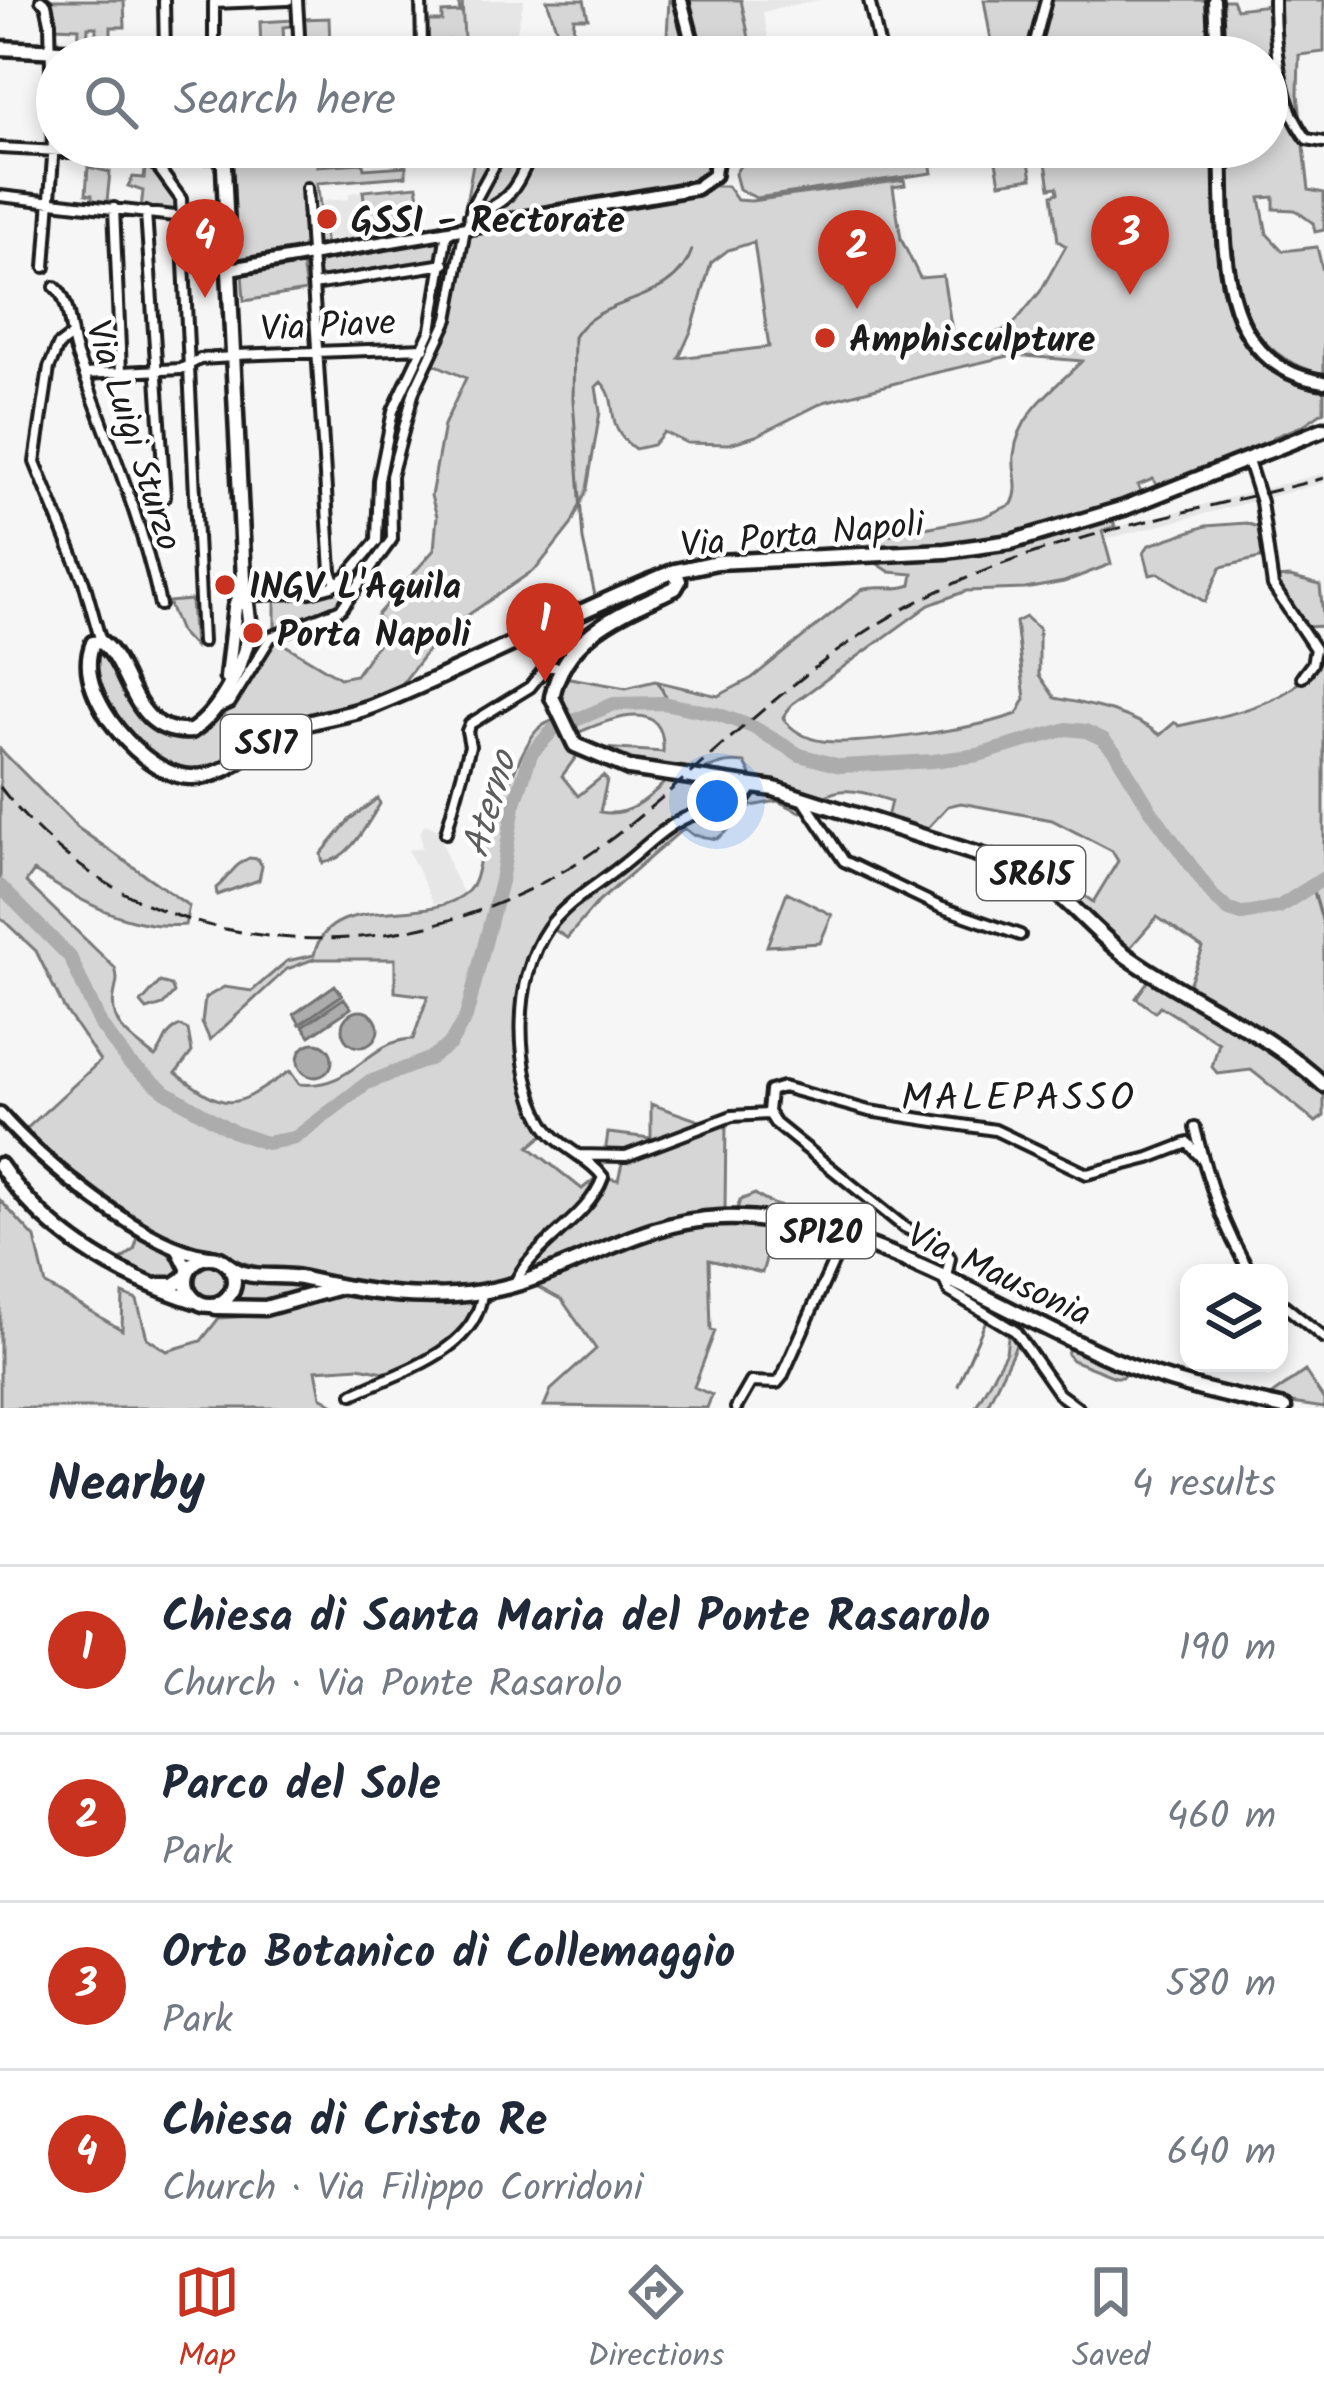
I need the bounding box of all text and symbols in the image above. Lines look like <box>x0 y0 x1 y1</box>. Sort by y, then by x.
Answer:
search box <box>36 36 1288 168</box>
text: Search here <box>174 66 396 138</box>
icon: search <box>78 69 144 135</box>
place label: GSSI - Rectorate <box>351 194 625 251</box>
pin: 3 <box>1091 196 1169 295</box>
pin: 4 <box>166 199 244 298</box>
marker: GSSI - Rectorate <box>314 206 340 232</box>
pin: 2 <box>818 210 896 309</box>
street label: Via Piave <box>259 295 397 360</box>
place label: Amphisculpture <box>849 313 1096 370</box>
street label: Via Luigi Sturzo <box>68 314 196 559</box>
marker: Amphisculpture <box>812 325 838 351</box>
street label: Via Porta Napoli <box>678 497 928 576</box>
place label: INGV L'Aquila <box>249 560 461 617</box>
marker: INGV L'Aquila <box>212 572 238 598</box>
pin: 1 <box>506 583 584 682</box>
place label: Porta Napoli <box>277 608 471 665</box>
marker: Porta Napoli <box>240 620 266 646</box>
road number: SS17 <box>221 715 311 769</box>
water label: Aterno <box>447 742 537 865</box>
your location <box>687 771 747 831</box>
road number: SR615 <box>977 846 1085 900</box>
district label: MALEPASSO <box>901 1069 1137 1131</box>
road number: SP120 <box>767 1204 875 1258</box>
street label: Via Mausonia <box>897 1209 1100 1344</box>
map controls <box>1180 1264 1288 1372</box>
button: layers <box>1180 1264 1288 1372</box>
text: Nearby <box>48 1446 205 1527</box>
text: 4 results <box>1132 1455 1276 1517</box>
text: Chiesa di Santa Maria del Ponte Rasarolo <box>162 1583 990 1655</box>
text: 1 <box>81 1619 93 1681</box>
text: 190 m <box>1179 1619 1276 1681</box>
text: Church · Via Ponte Rasarolo <box>162 1655 622 1717</box>
text: Parco del Sole <box>162 1751 441 1823</box>
text: 2 <box>76 1787 98 1849</box>
text: 460 m <box>1167 1787 1276 1849</box>
text: Park <box>162 1823 233 1885</box>
text: Orto Botanico di Collemaggio <box>162 1919 735 1991</box>
text: 3 <box>76 1955 98 2017</box>
text: 580 m <box>1165 1955 1276 2017</box>
text: Park <box>162 1991 233 2053</box>
text: Chiesa di Cristo Re <box>162 2087 547 2159</box>
text: 4 <box>76 2123 98 2185</box>
text: 640 m <box>1167 2123 1276 2185</box>
text: Church · Via Filippo Corridoni <box>162 2159 643 2221</box>
tab: Map <box>174 2259 240 2384</box>
tab: Directions <box>587 2259 724 2384</box>
tab: Saved <box>1072 2259 1150 2384</box>

